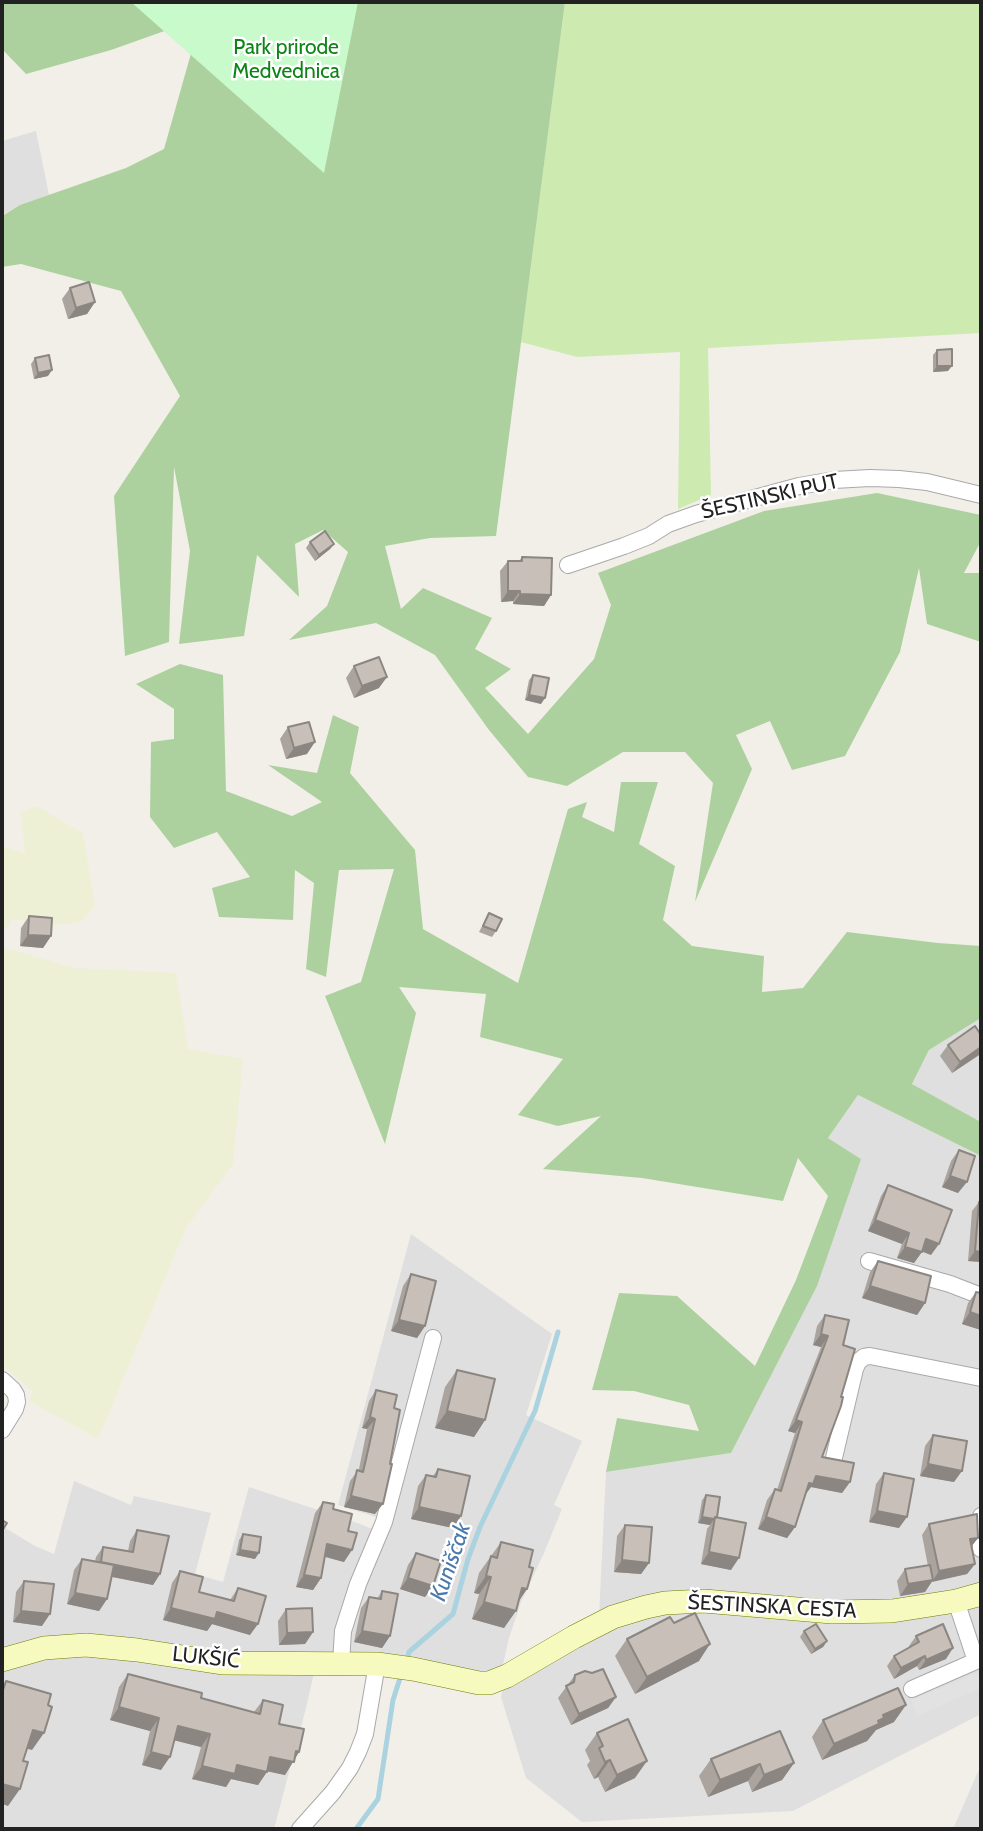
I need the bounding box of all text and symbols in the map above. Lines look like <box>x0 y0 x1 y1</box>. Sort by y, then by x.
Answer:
park label: Park prirode Medvednica <box>232 35 340 85</box>
street label: ŠESTINSKI PUT <box>699 469 841 525</box>
water label: Kuniščak <box>425 1519 477 1605</box>
street label: ŠESTINSKA CESTA <box>687 1590 857 1624</box>
street label: LUKŠIĆ <box>171 1642 241 1674</box>

